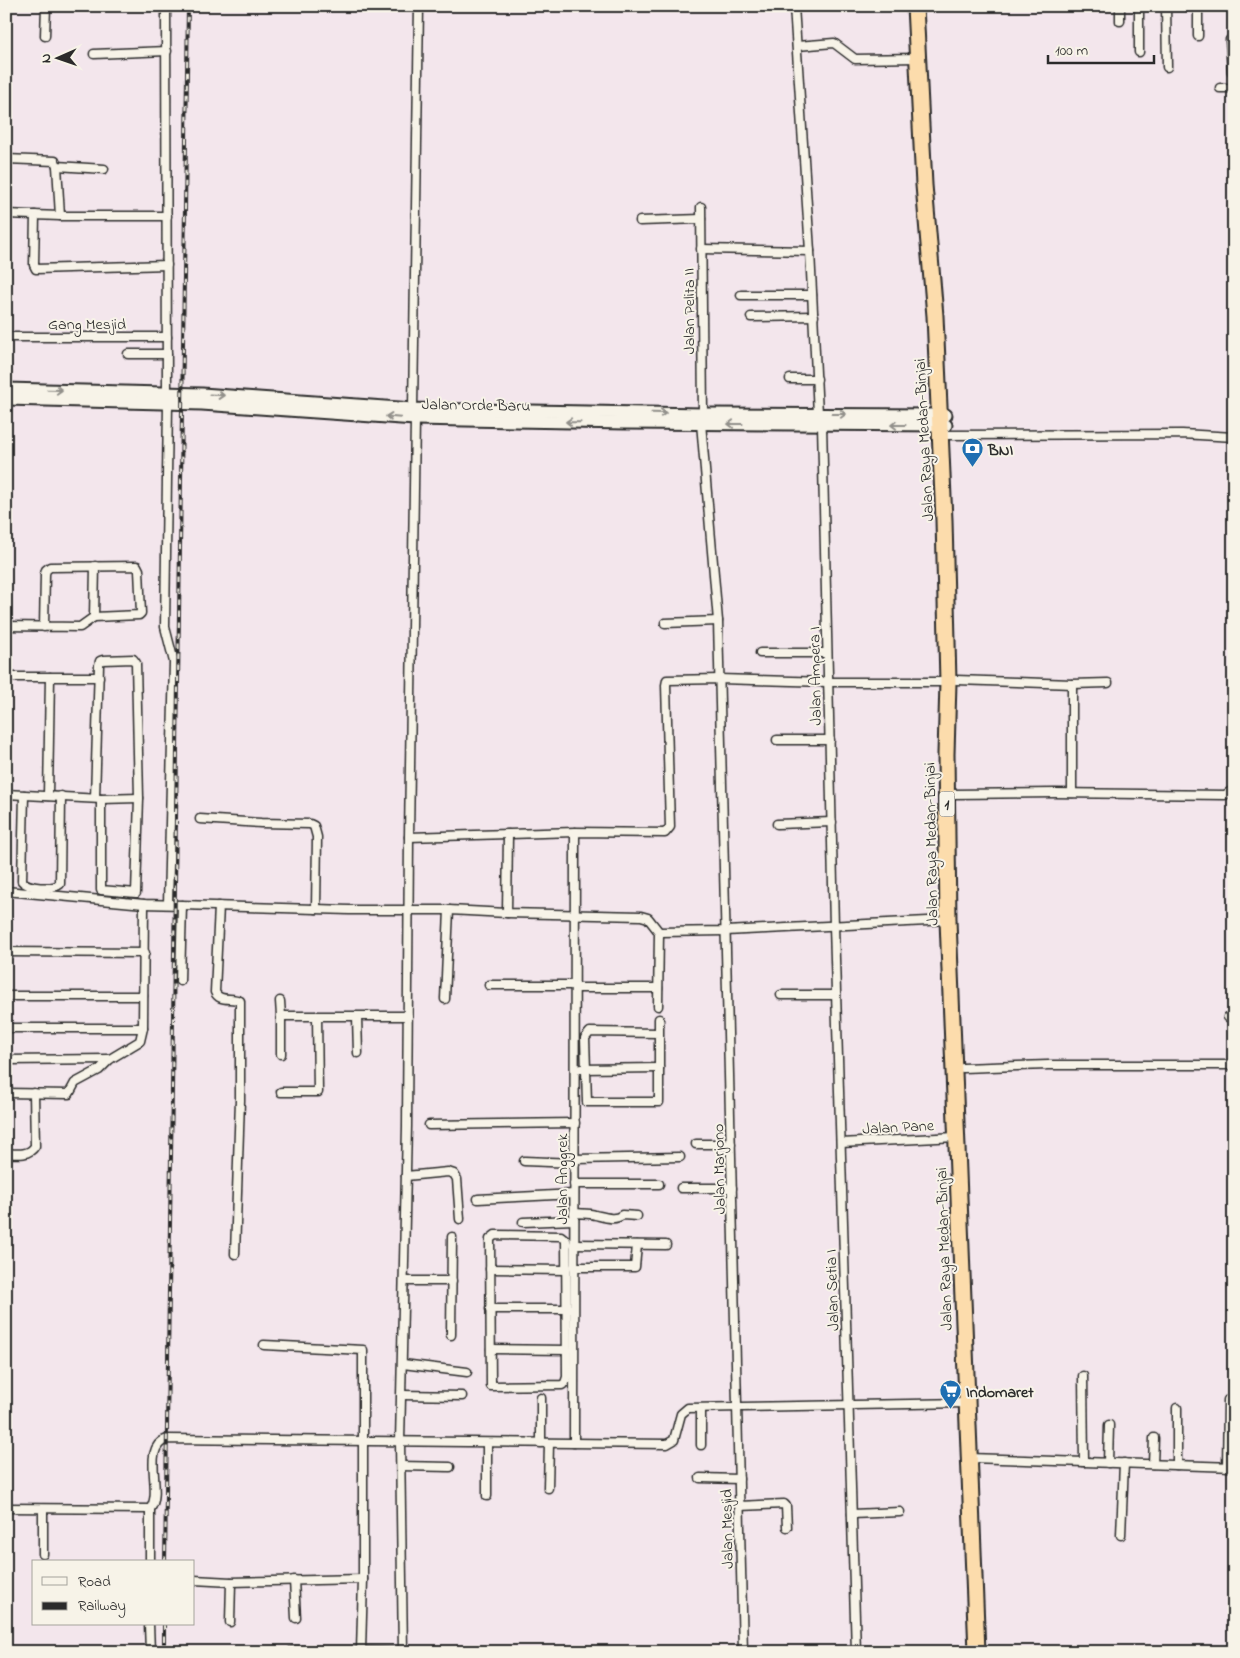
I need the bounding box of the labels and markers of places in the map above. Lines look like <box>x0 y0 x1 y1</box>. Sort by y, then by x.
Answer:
bank icon: BNI <box>960 437 984 468</box>
place label: BNI <box>987 439 1014 463</box>
supermarket icon: Indomaret <box>938 1379 962 1410</box>
place label: Indomaret <box>966 1381 1034 1405</box>

